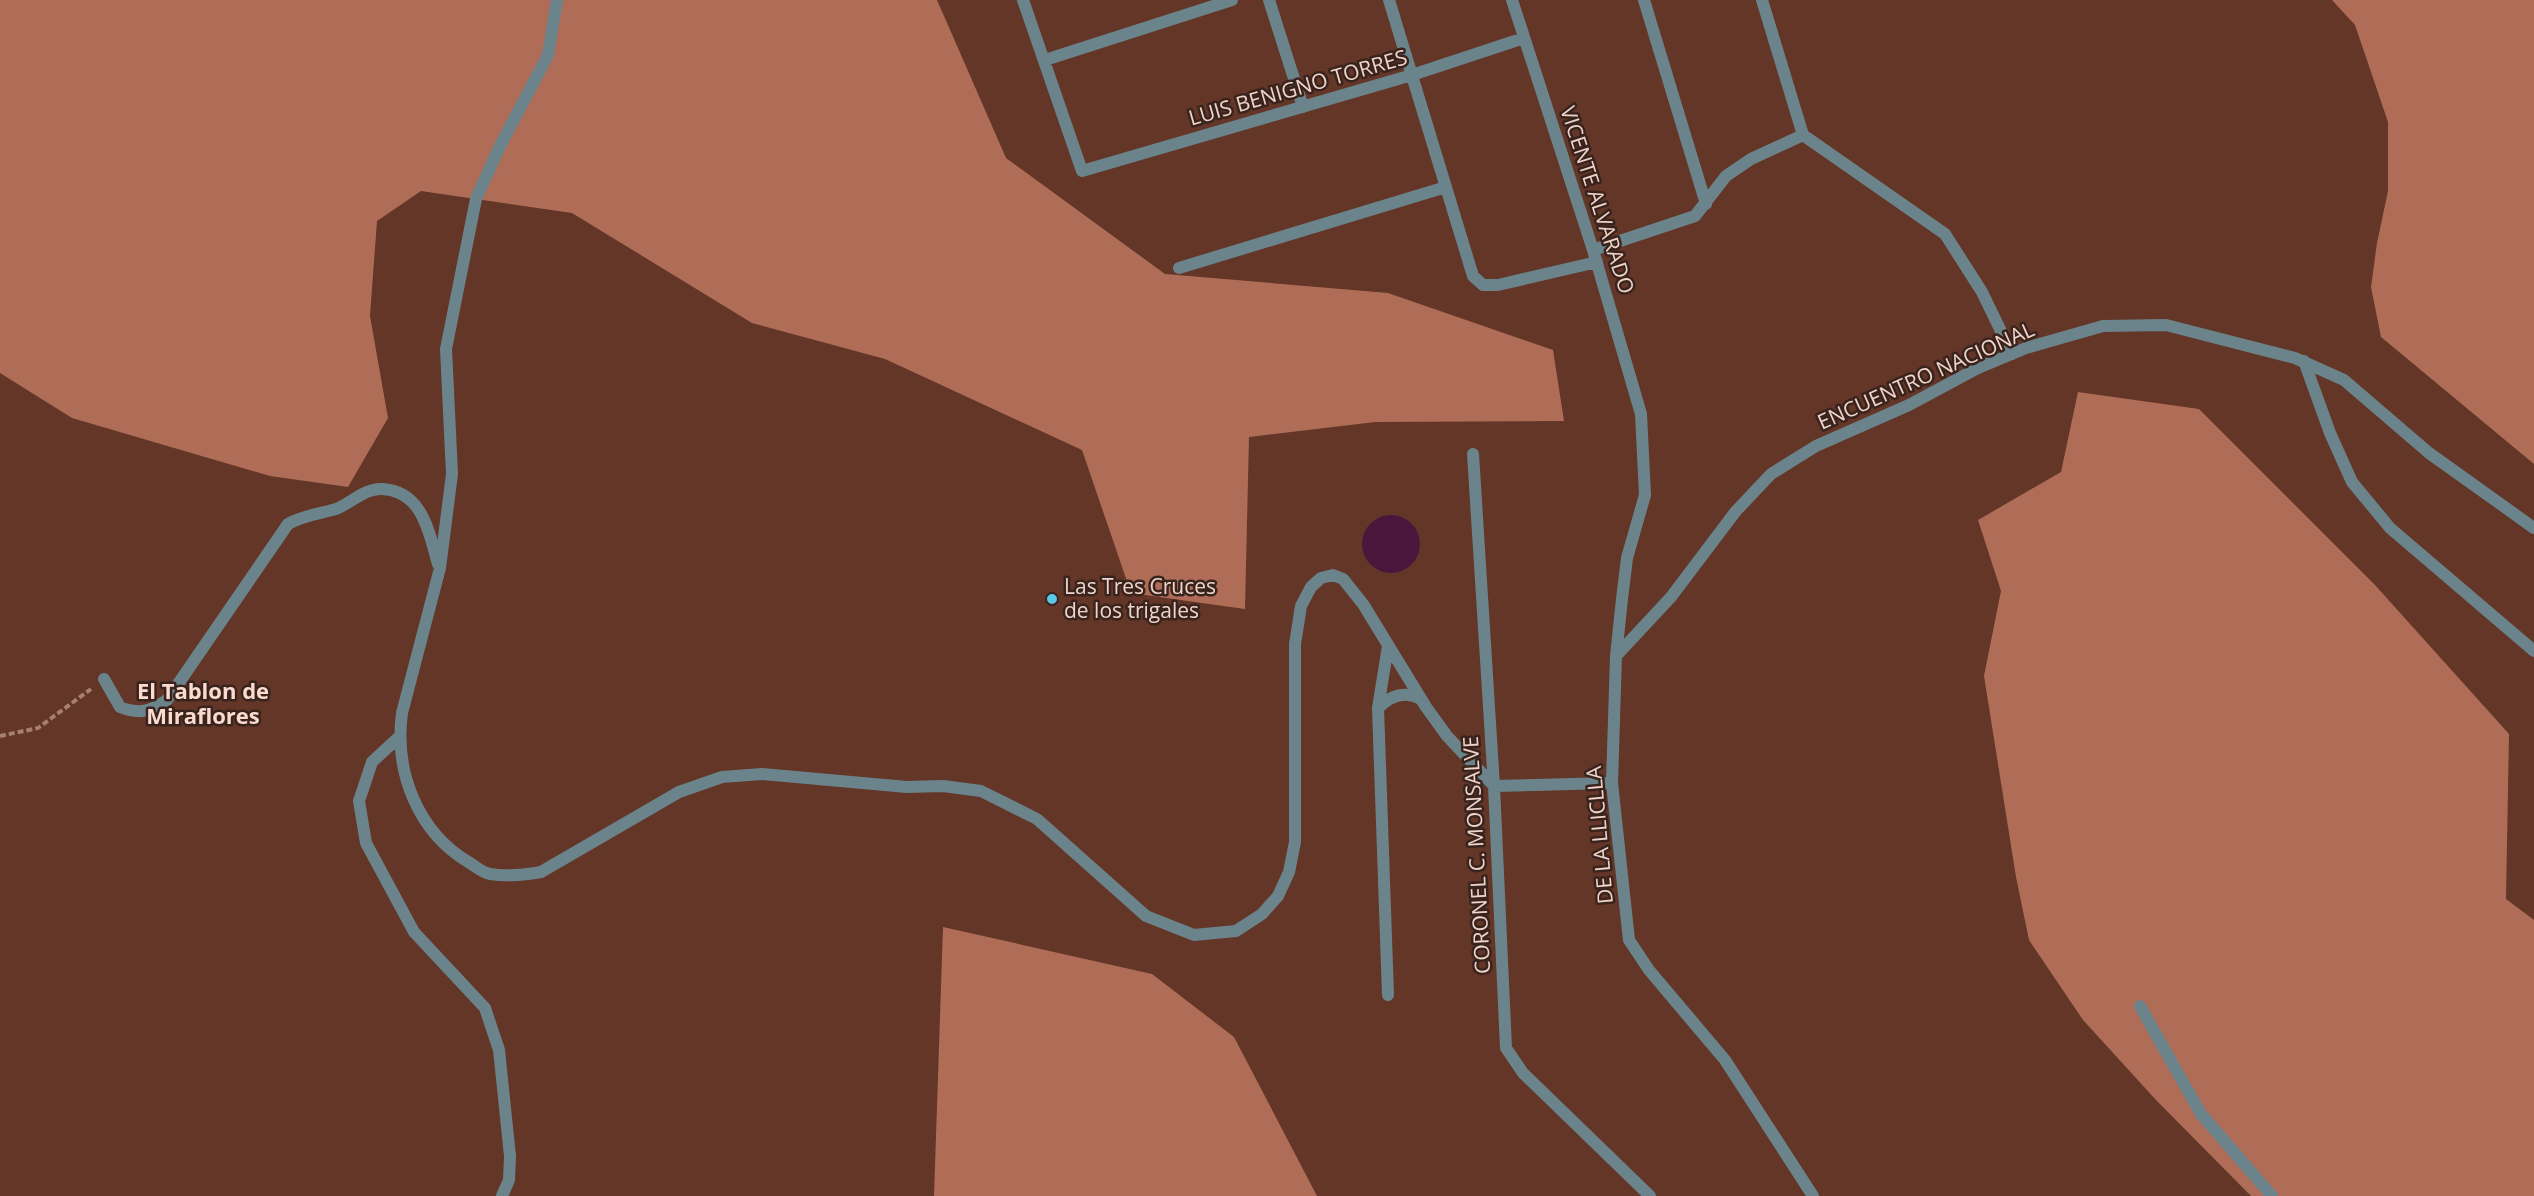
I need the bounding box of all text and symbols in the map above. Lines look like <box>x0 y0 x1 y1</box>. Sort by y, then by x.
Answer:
street label: LUIS BENIGNO TORRES <box>1185 42 1410 132</box>
street label: VICENTE ALVARADO <box>1554 102 1641 297</box>
street label: ENCUENTRO NACIONAL <box>1813 315 2038 436</box>
place label: Las Tres Cruces de los trigales <box>1064 572 1216 624</box>
marker: Las Tres Cruces de los trigales <box>1045 592 1059 606</box>
district label: El Tablon de Miraflores <box>137 675 269 730</box>
street label: CORONEL C. MONSALVE <box>1456 736 1496 975</box>
street label: DE LA LLICLLA <box>1579 764 1619 905</box>

